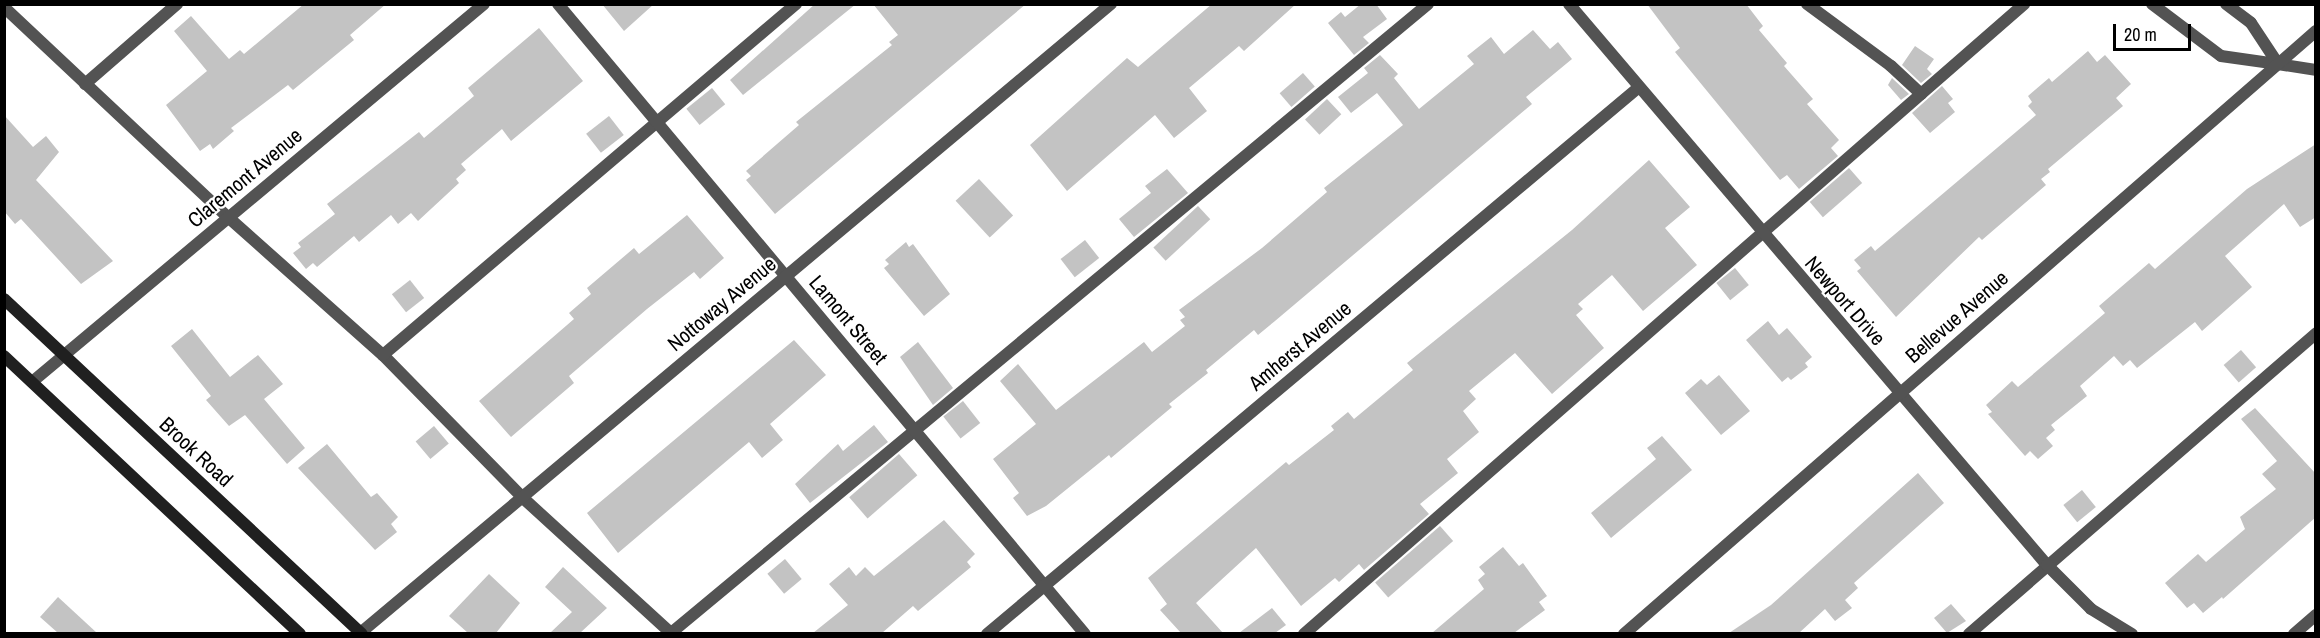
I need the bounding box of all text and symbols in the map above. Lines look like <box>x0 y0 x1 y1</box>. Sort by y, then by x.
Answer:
scale bar <box>2116 12 2194 50</box>
text: 20 m <box>2124 22 2157 47</box>
street label: Claremont Avenue <box>182 123 308 233</box>
street label: Nottoway Avenue <box>662 251 782 357</box>
street label: Newport Drive <box>1799 251 1891 351</box>
street label: Bellevue Avenue <box>1900 265 2014 369</box>
street label: Lamont Street <box>804 270 892 370</box>
street label: Amherst Avenue <box>1243 296 1357 396</box>
street label: Brook Road <box>154 412 238 492</box>

